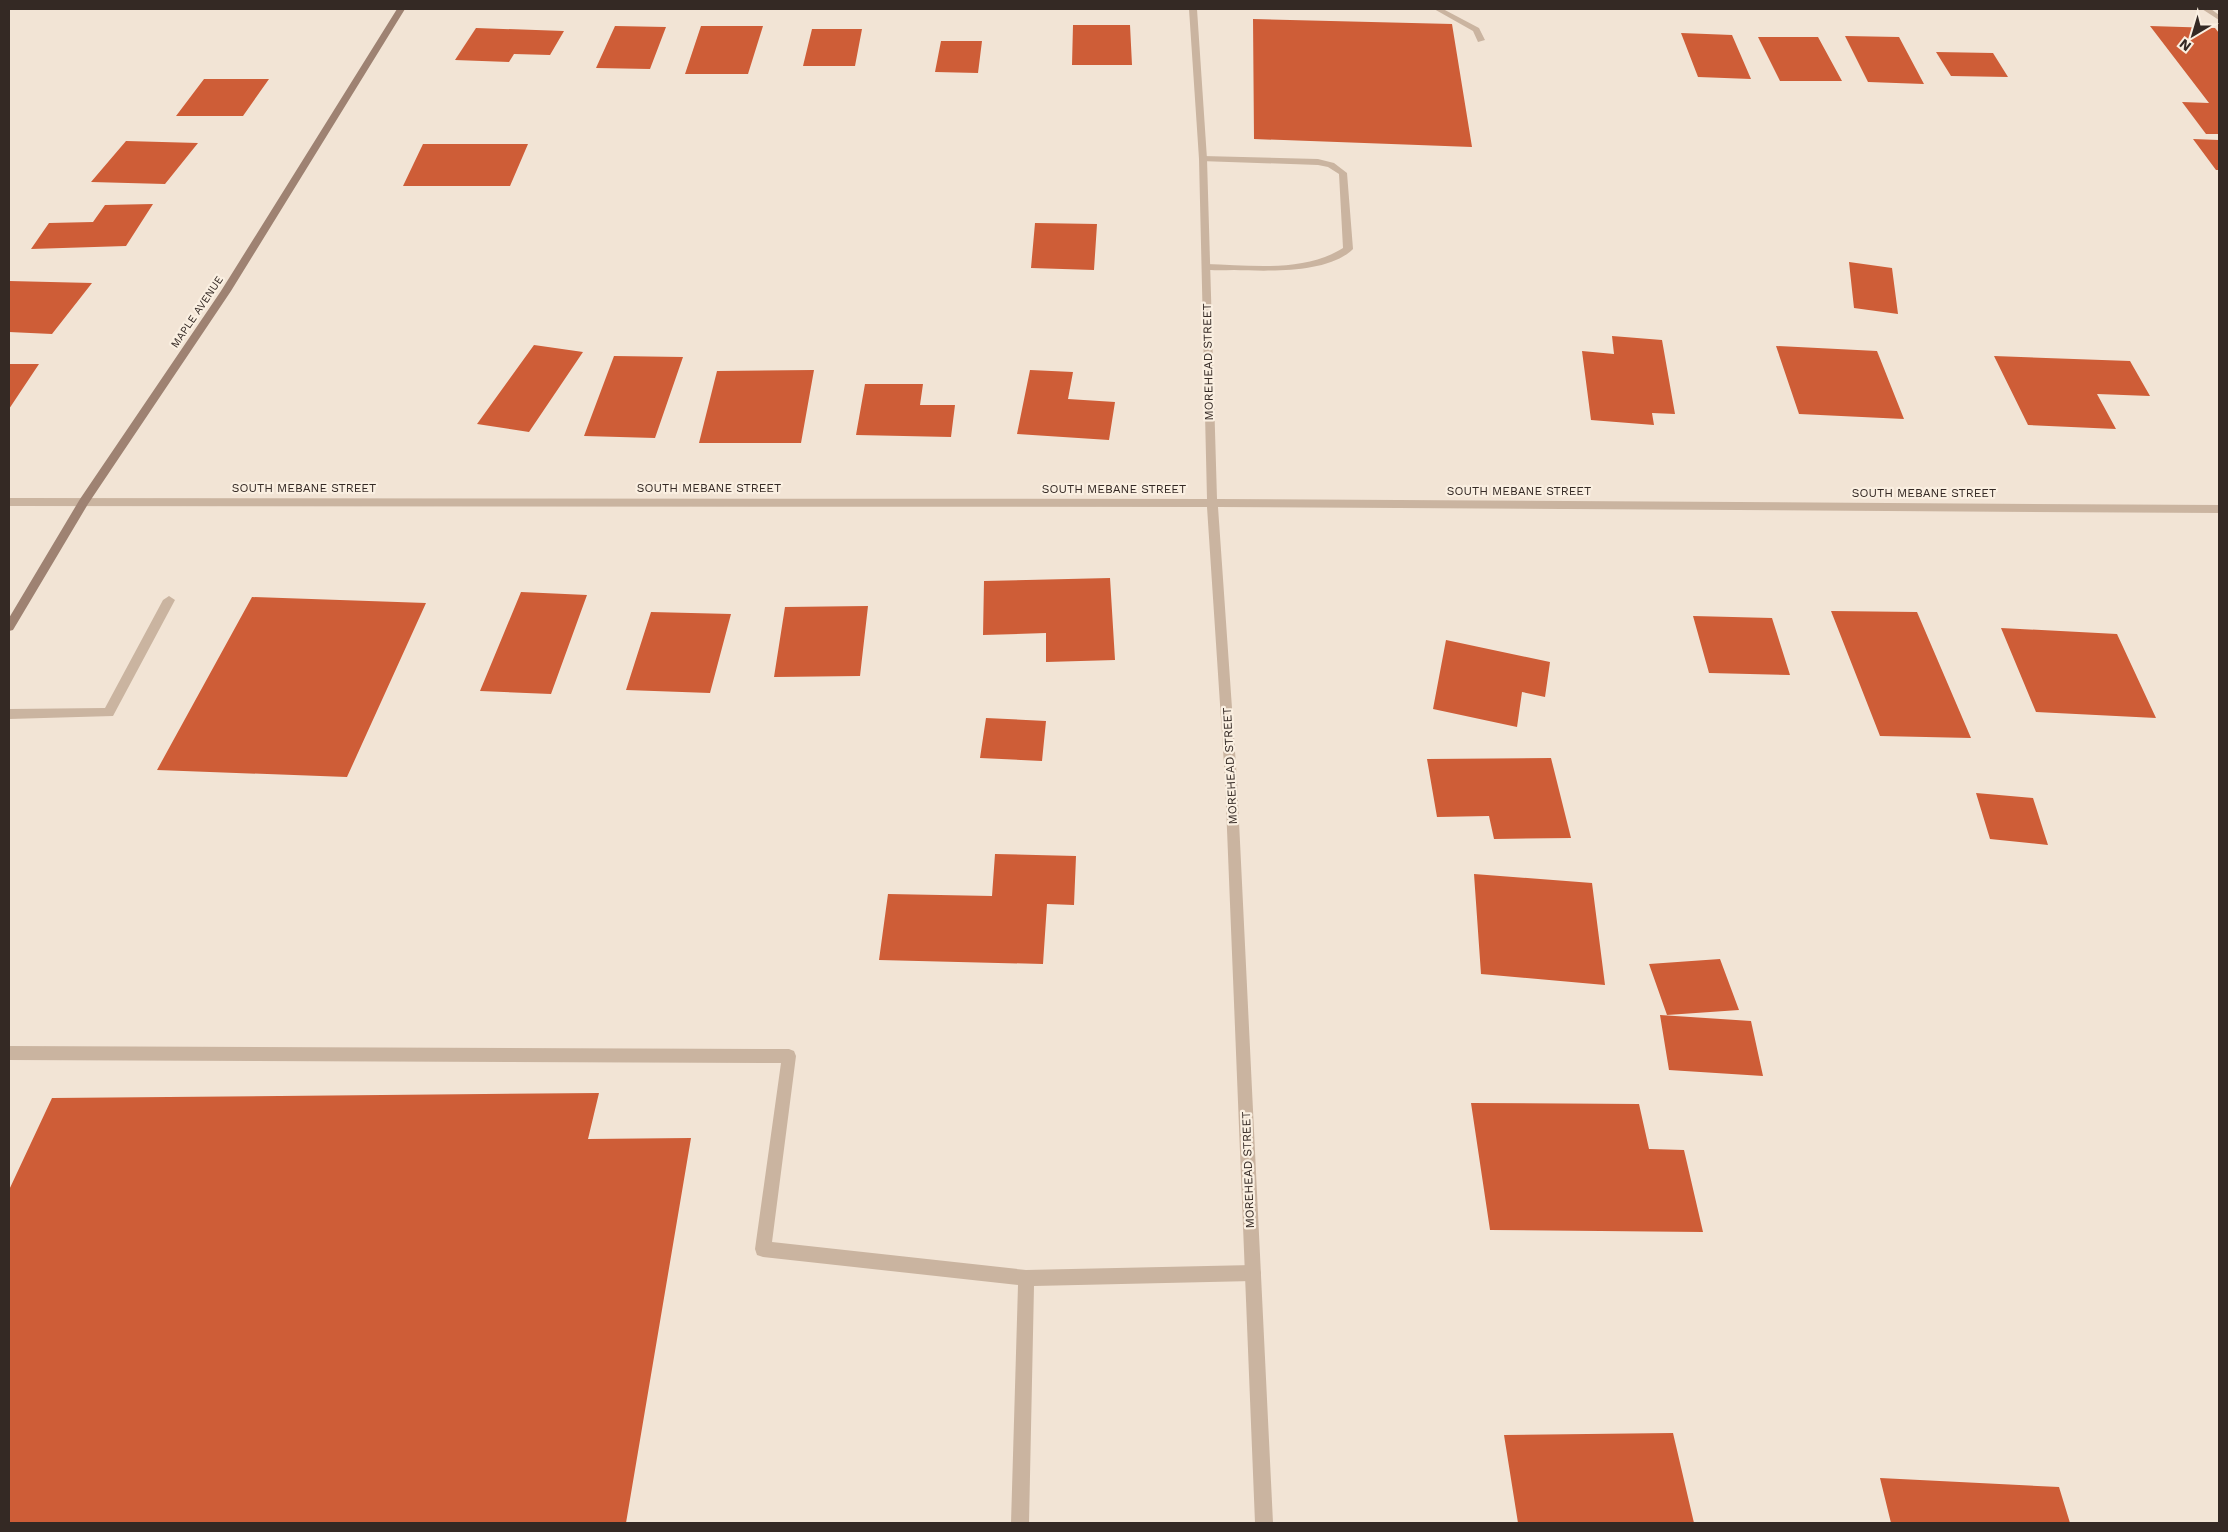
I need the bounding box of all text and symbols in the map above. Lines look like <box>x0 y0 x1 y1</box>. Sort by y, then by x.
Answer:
north arrow <box>2168 10 2218 60</box>
text: N <box>2176 36 2194 55</box>
street label: MAPLE AVENUE <box>168 274 226 350</box>
street label: MOREHEAD STREET <box>1200 303 1216 421</box>
street label: SOUTH MEBANE STREET <box>232 481 376 495</box>
street label: SOUTH MEBANE STREET <box>637 481 781 495</box>
street label: SOUTH MEBANE STREET <box>1042 482 1186 496</box>
street label: SOUTH MEBANE STREET <box>1447 484 1591 498</box>
street label: SOUTH MEBANE STREET <box>1852 486 1996 500</box>
street label: MOREHEAD STREET <box>1220 707 1240 825</box>
street label: MOREHEAD STREET <box>1239 1111 1257 1229</box>

